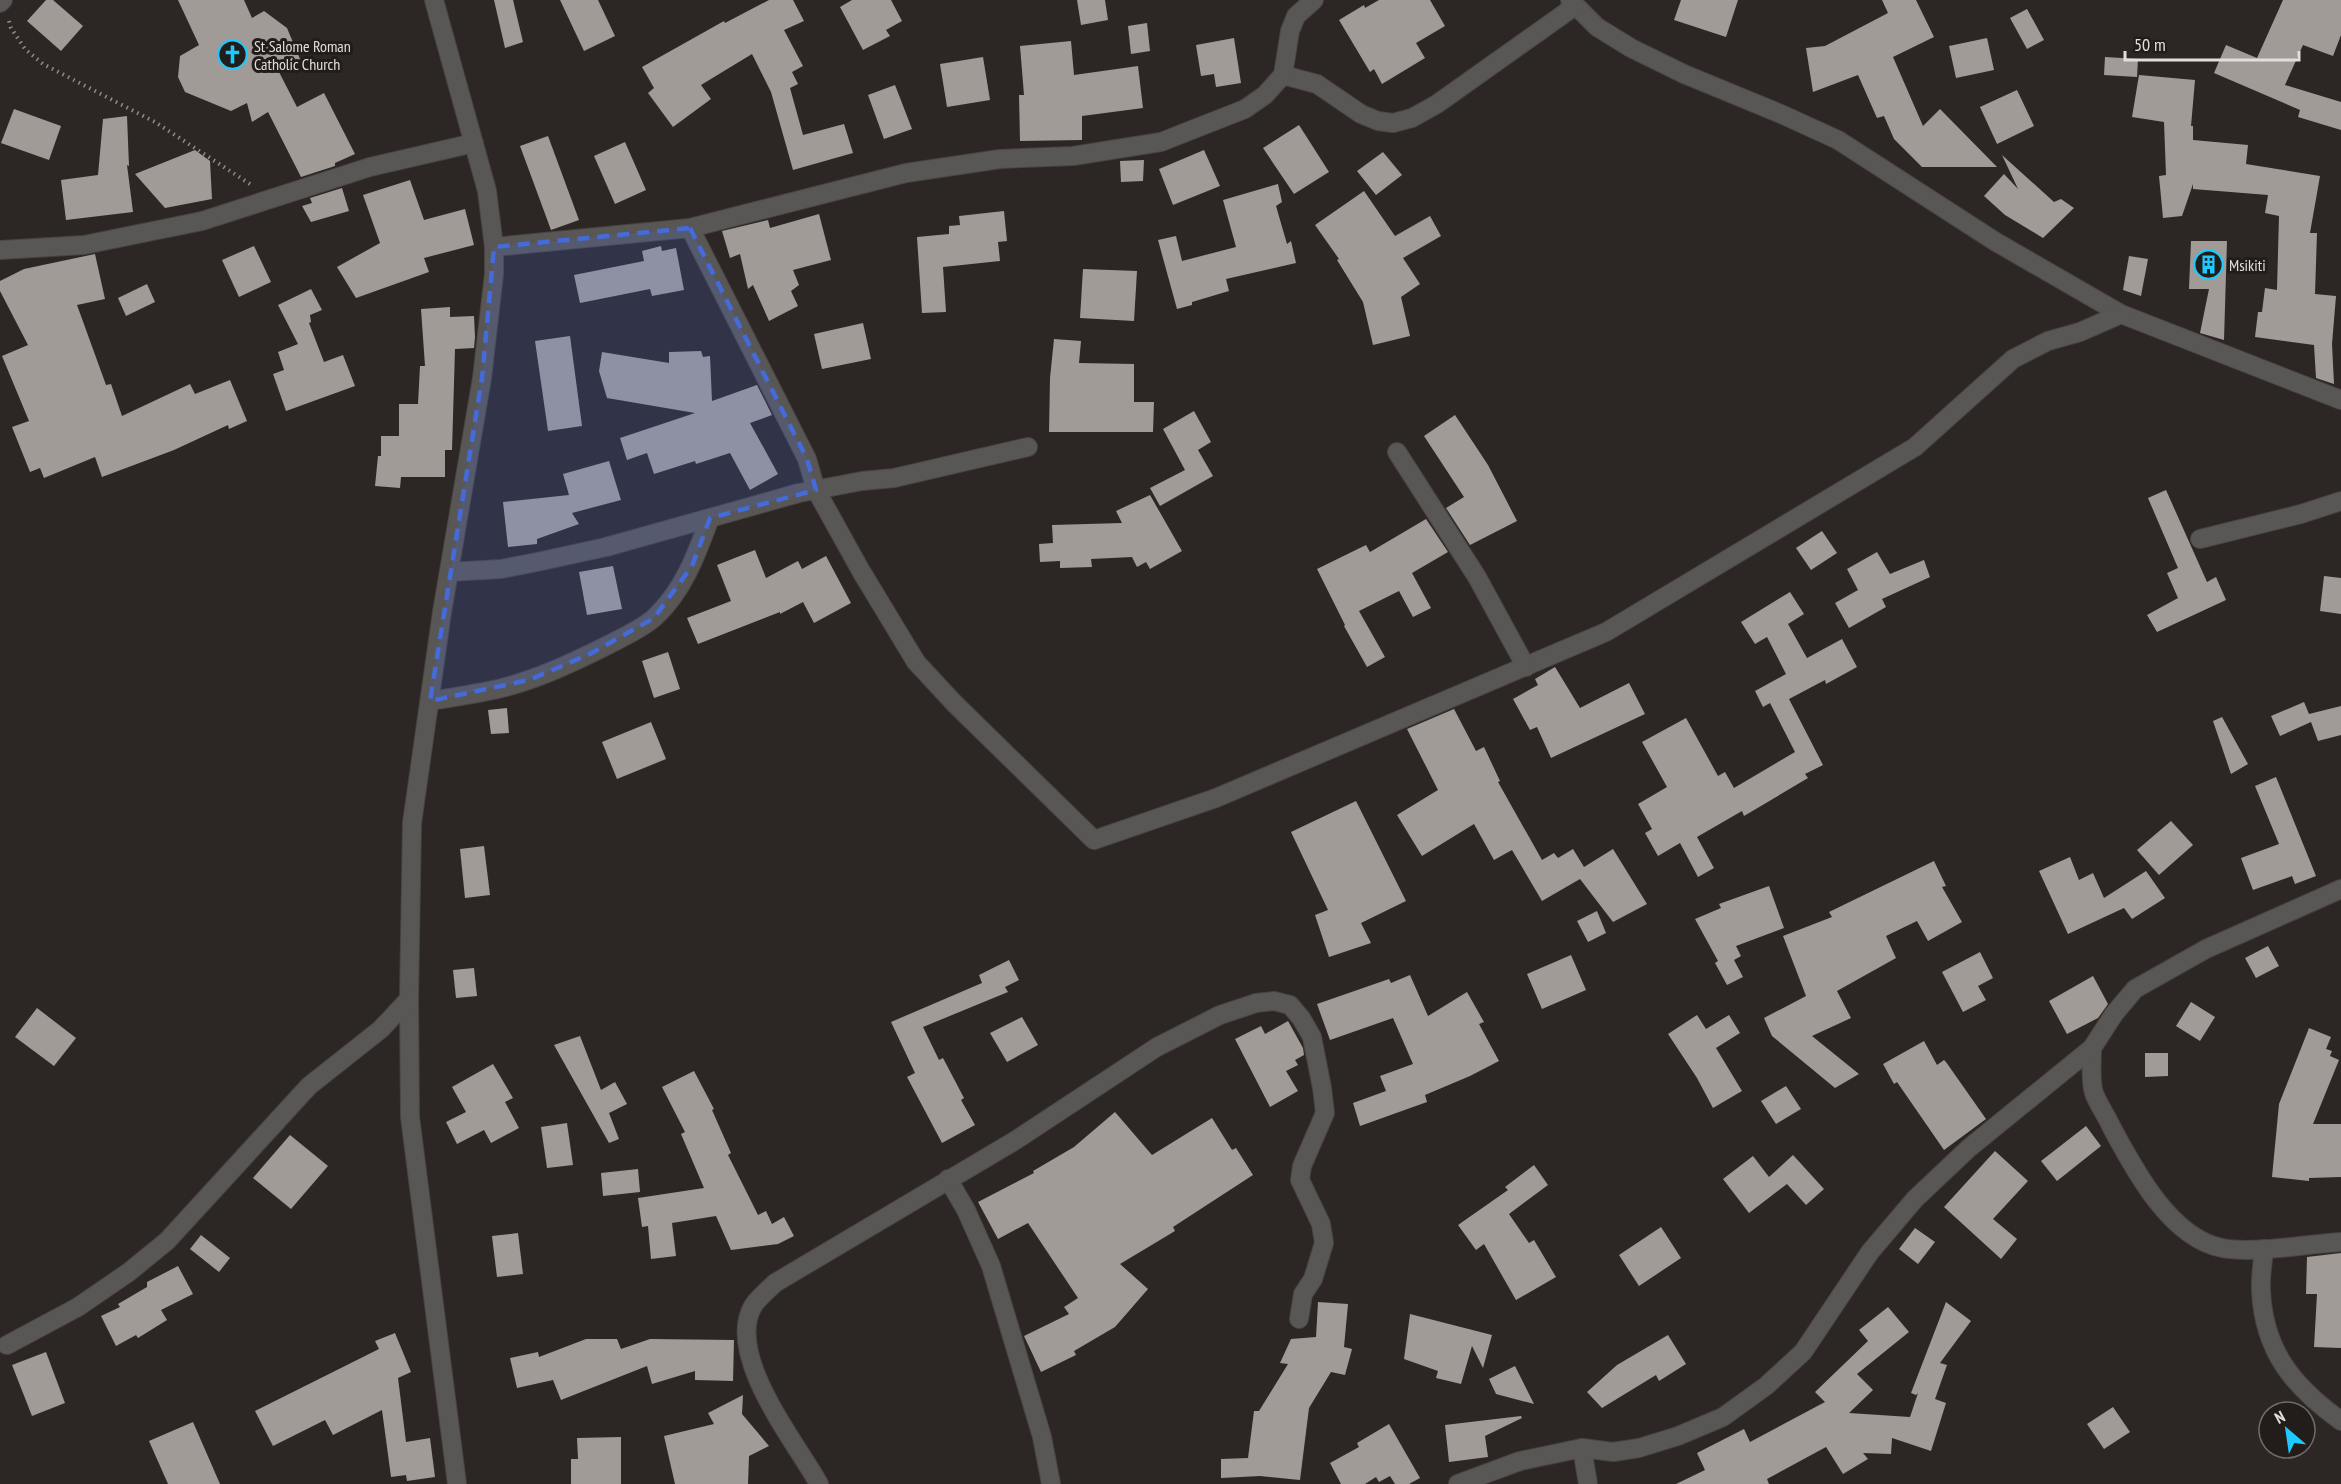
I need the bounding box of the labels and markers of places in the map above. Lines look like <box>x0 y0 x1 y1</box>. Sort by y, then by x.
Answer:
place label: St Salome Roman Catholic Church <box>254 36 351 74</box>
church icon: St Salome Roman Catholic Church <box>217 39 249 71</box>
building icon: Msikiti <box>2192 249 2224 281</box>
place label: Msikiti <box>2229 255 2266 275</box>

